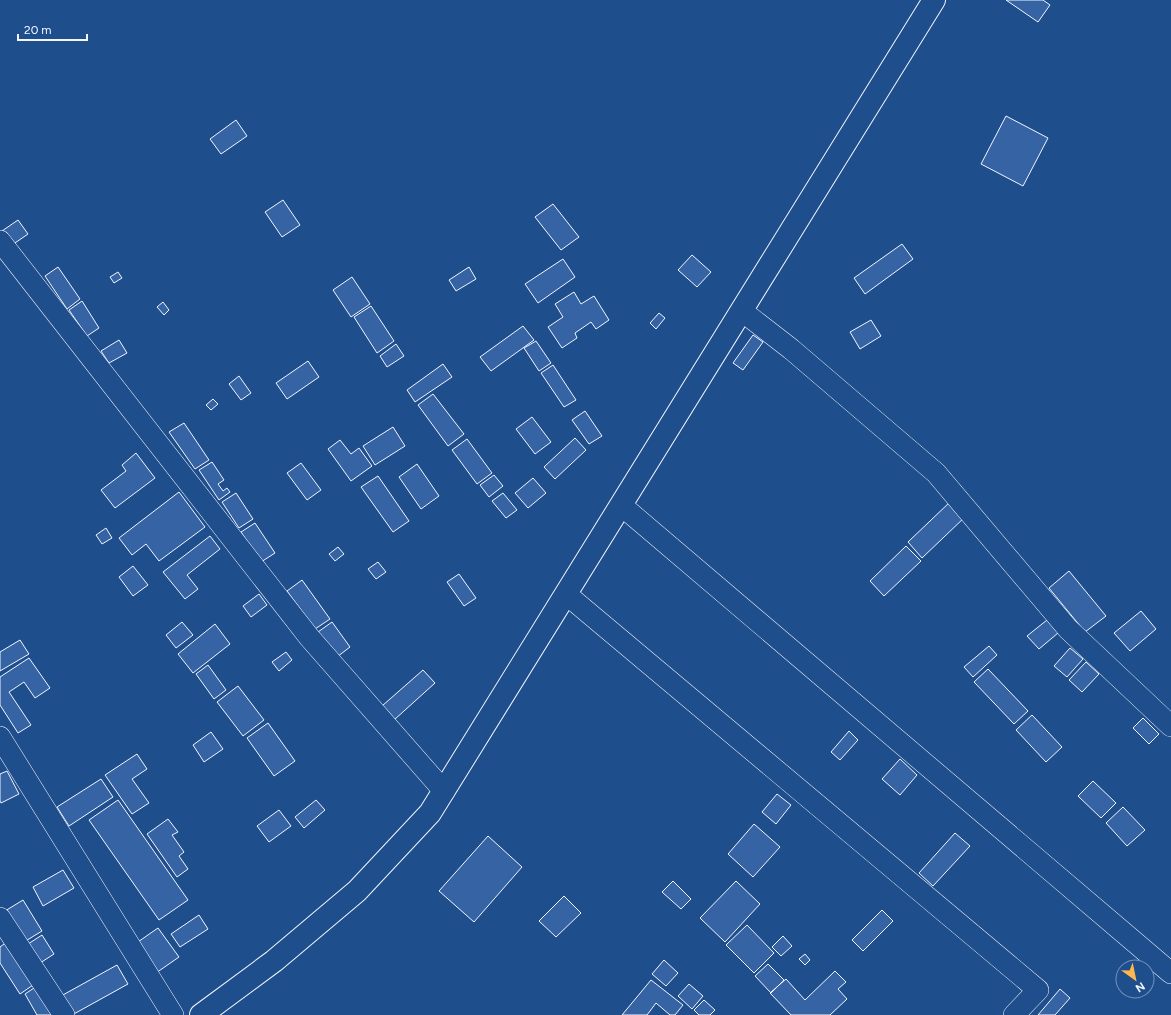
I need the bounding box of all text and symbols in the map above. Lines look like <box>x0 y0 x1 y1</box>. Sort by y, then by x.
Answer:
scale bar <box>18 16 87 42</box>
text: 20 m <box>24 23 52 37</box>
north arrow <box>1115 959 1155 999</box>
text: N <box>1133 979 1147 995</box>

